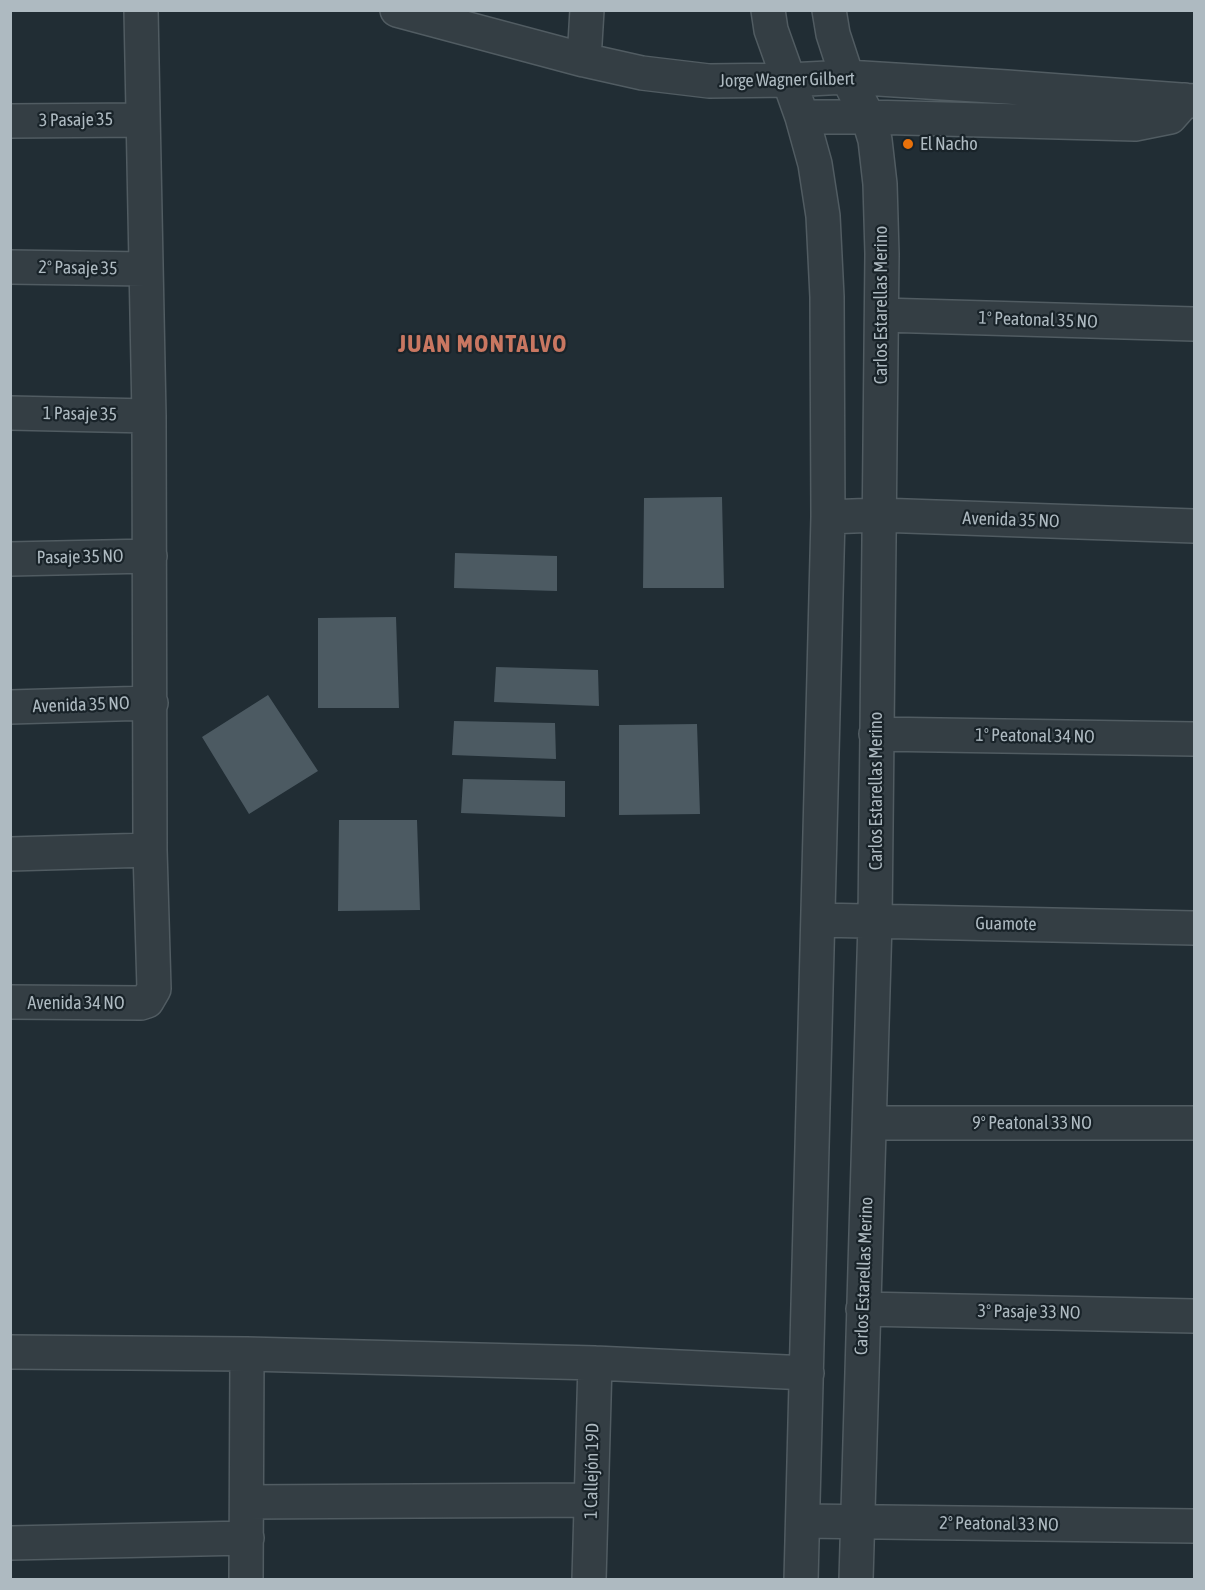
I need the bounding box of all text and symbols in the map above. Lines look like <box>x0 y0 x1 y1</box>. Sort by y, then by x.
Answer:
street label: Jorge Wagner Gilbert <box>719 68 855 92</box>
street label: 3 Pasaje 35 <box>39 109 113 131</box>
place label: El Nacho <box>920 133 978 155</box>
marker: El Nacho <box>901 137 915 151</box>
street label: Carlos Estarellas Merino <box>870 226 892 384</box>
street label: 2° Pasaje 35 <box>38 257 118 279</box>
street label: 1° Peatonal 35 NO <box>978 307 1098 333</box>
district label: JUAN MONTALVO <box>398 330 568 358</box>
street label: 1 Pasaje 35 <box>43 403 117 425</box>
street label: Avenida 35 NO <box>962 508 1060 532</box>
street label: Pasaje 35 NO <box>36 545 124 569</box>
street label: Avenida 35 NO <box>32 693 130 717</box>
street label: Carlos Estarellas Merino <box>865 712 887 870</box>
street label: 1° Peatonal 34 NO <box>975 724 1095 748</box>
street label: Guamote <box>975 913 1037 935</box>
street label: Avenida 34 NO <box>28 992 124 1014</box>
street label: 9° Peatonal 33 NO <box>972 1112 1092 1134</box>
street label: Carlos Estarellas Merino <box>850 1197 878 1355</box>
street label: 3° Pasaje 33 NO <box>977 1300 1081 1324</box>
street label: 1 Callejón 19D <box>580 1423 604 1519</box>
street label: 2° Peatonal 33 NO <box>939 1512 1059 1536</box>

